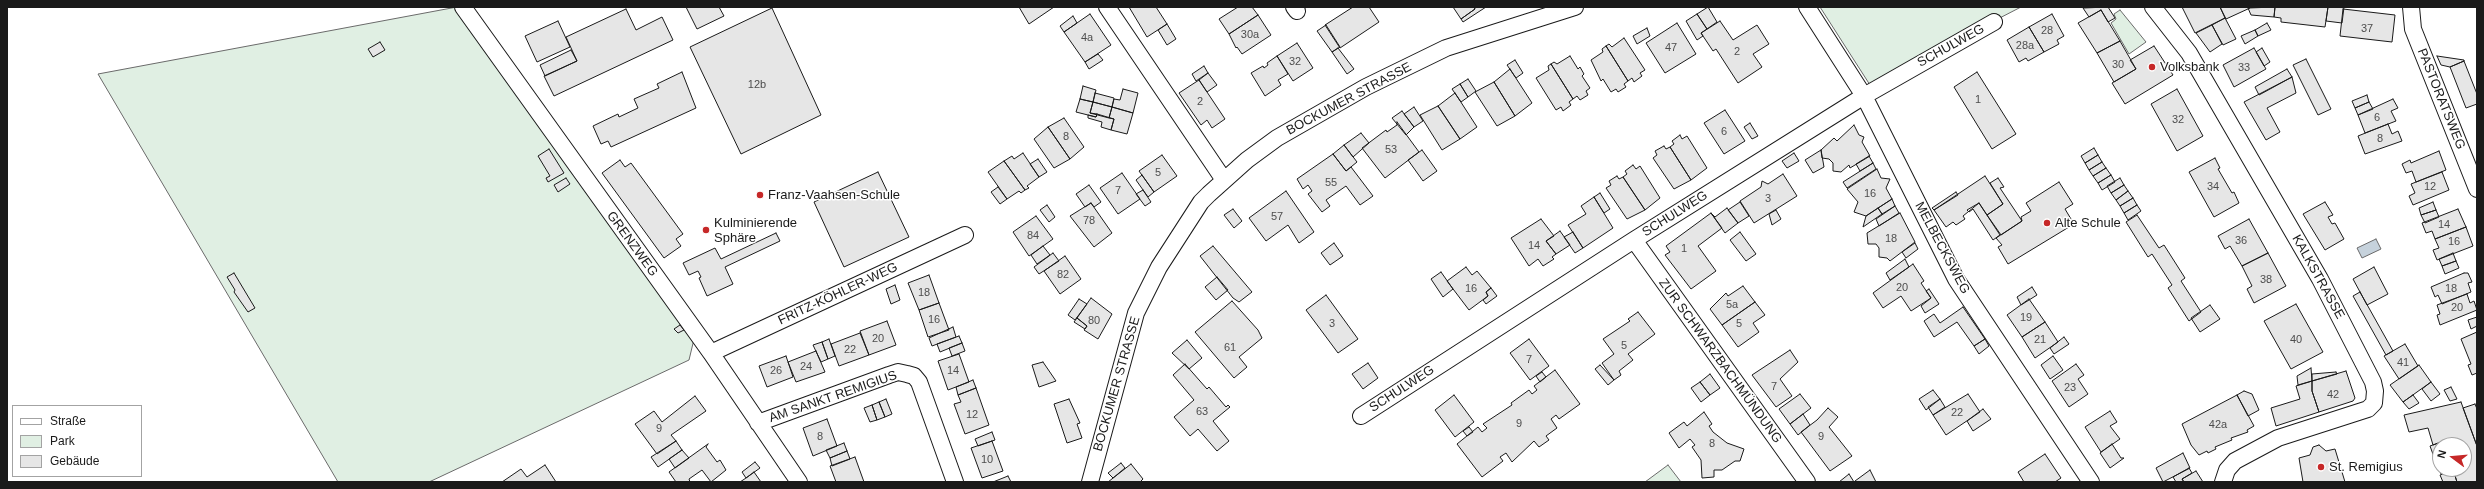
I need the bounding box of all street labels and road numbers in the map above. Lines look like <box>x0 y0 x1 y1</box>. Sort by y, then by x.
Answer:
street label: SCHULWEG <box>1915 21 1987 71</box>
street label: PASTORATSWEG <box>2414 46 2468 152</box>
street label: BOCKUMER STRASSE <box>1284 59 1414 139</box>
street label: SCHULWEG <box>1639 188 1711 240</box>
street label: MELBECKSWEG <box>1911 199 1973 297</box>
street label: GRENZWEG <box>603 208 661 280</box>
street label: KALKSTRASSE <box>2288 232 2348 322</box>
street label: FRITZ-KÖHLER-WEG <box>776 259 900 329</box>
street label: ZUR SCHWARZBACHMÜNDUNG <box>1655 276 1785 446</box>
street label: BOCKUMER STRASSE <box>1090 315 1144 453</box>
street label: SCHULWEG <box>1367 362 1437 416</box>
street label: AM SANKT REMIGIUS <box>767 368 899 426</box>

